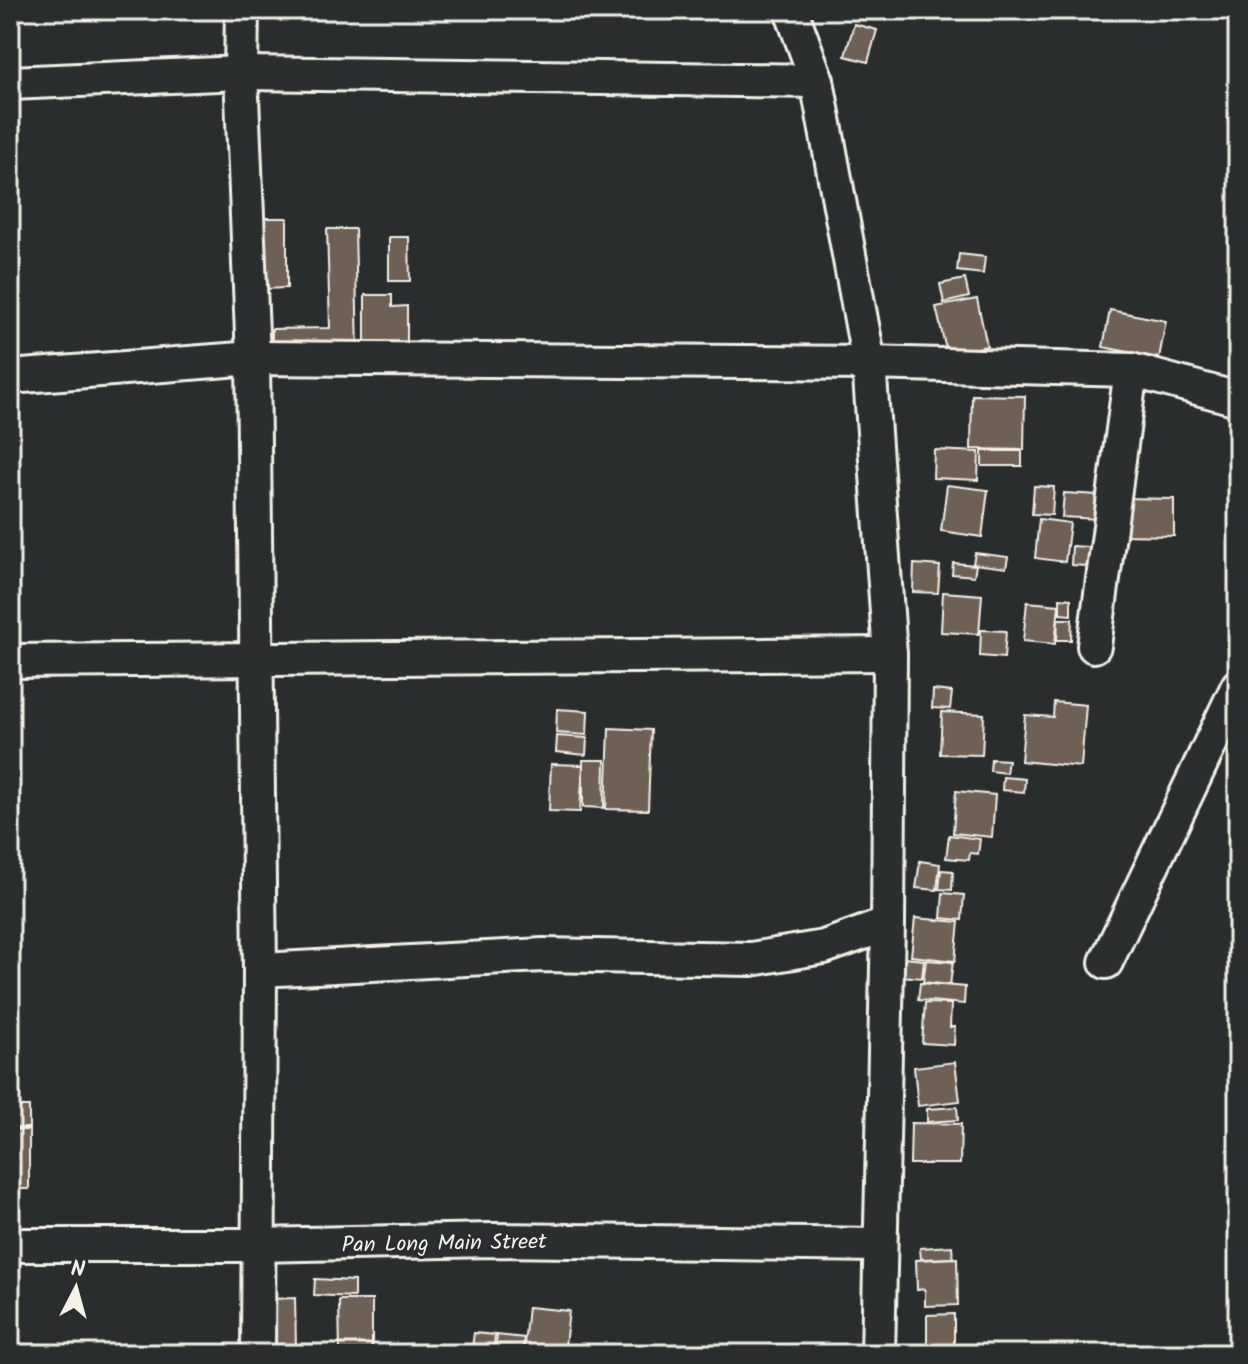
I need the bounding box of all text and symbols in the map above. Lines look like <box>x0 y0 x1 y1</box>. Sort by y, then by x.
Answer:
street label: Pan Long Main Street <box>341 1225 547 1264</box>
north arrow <box>36 1248 116 1328</box>
text: N <box>69 1252 87 1289</box>

